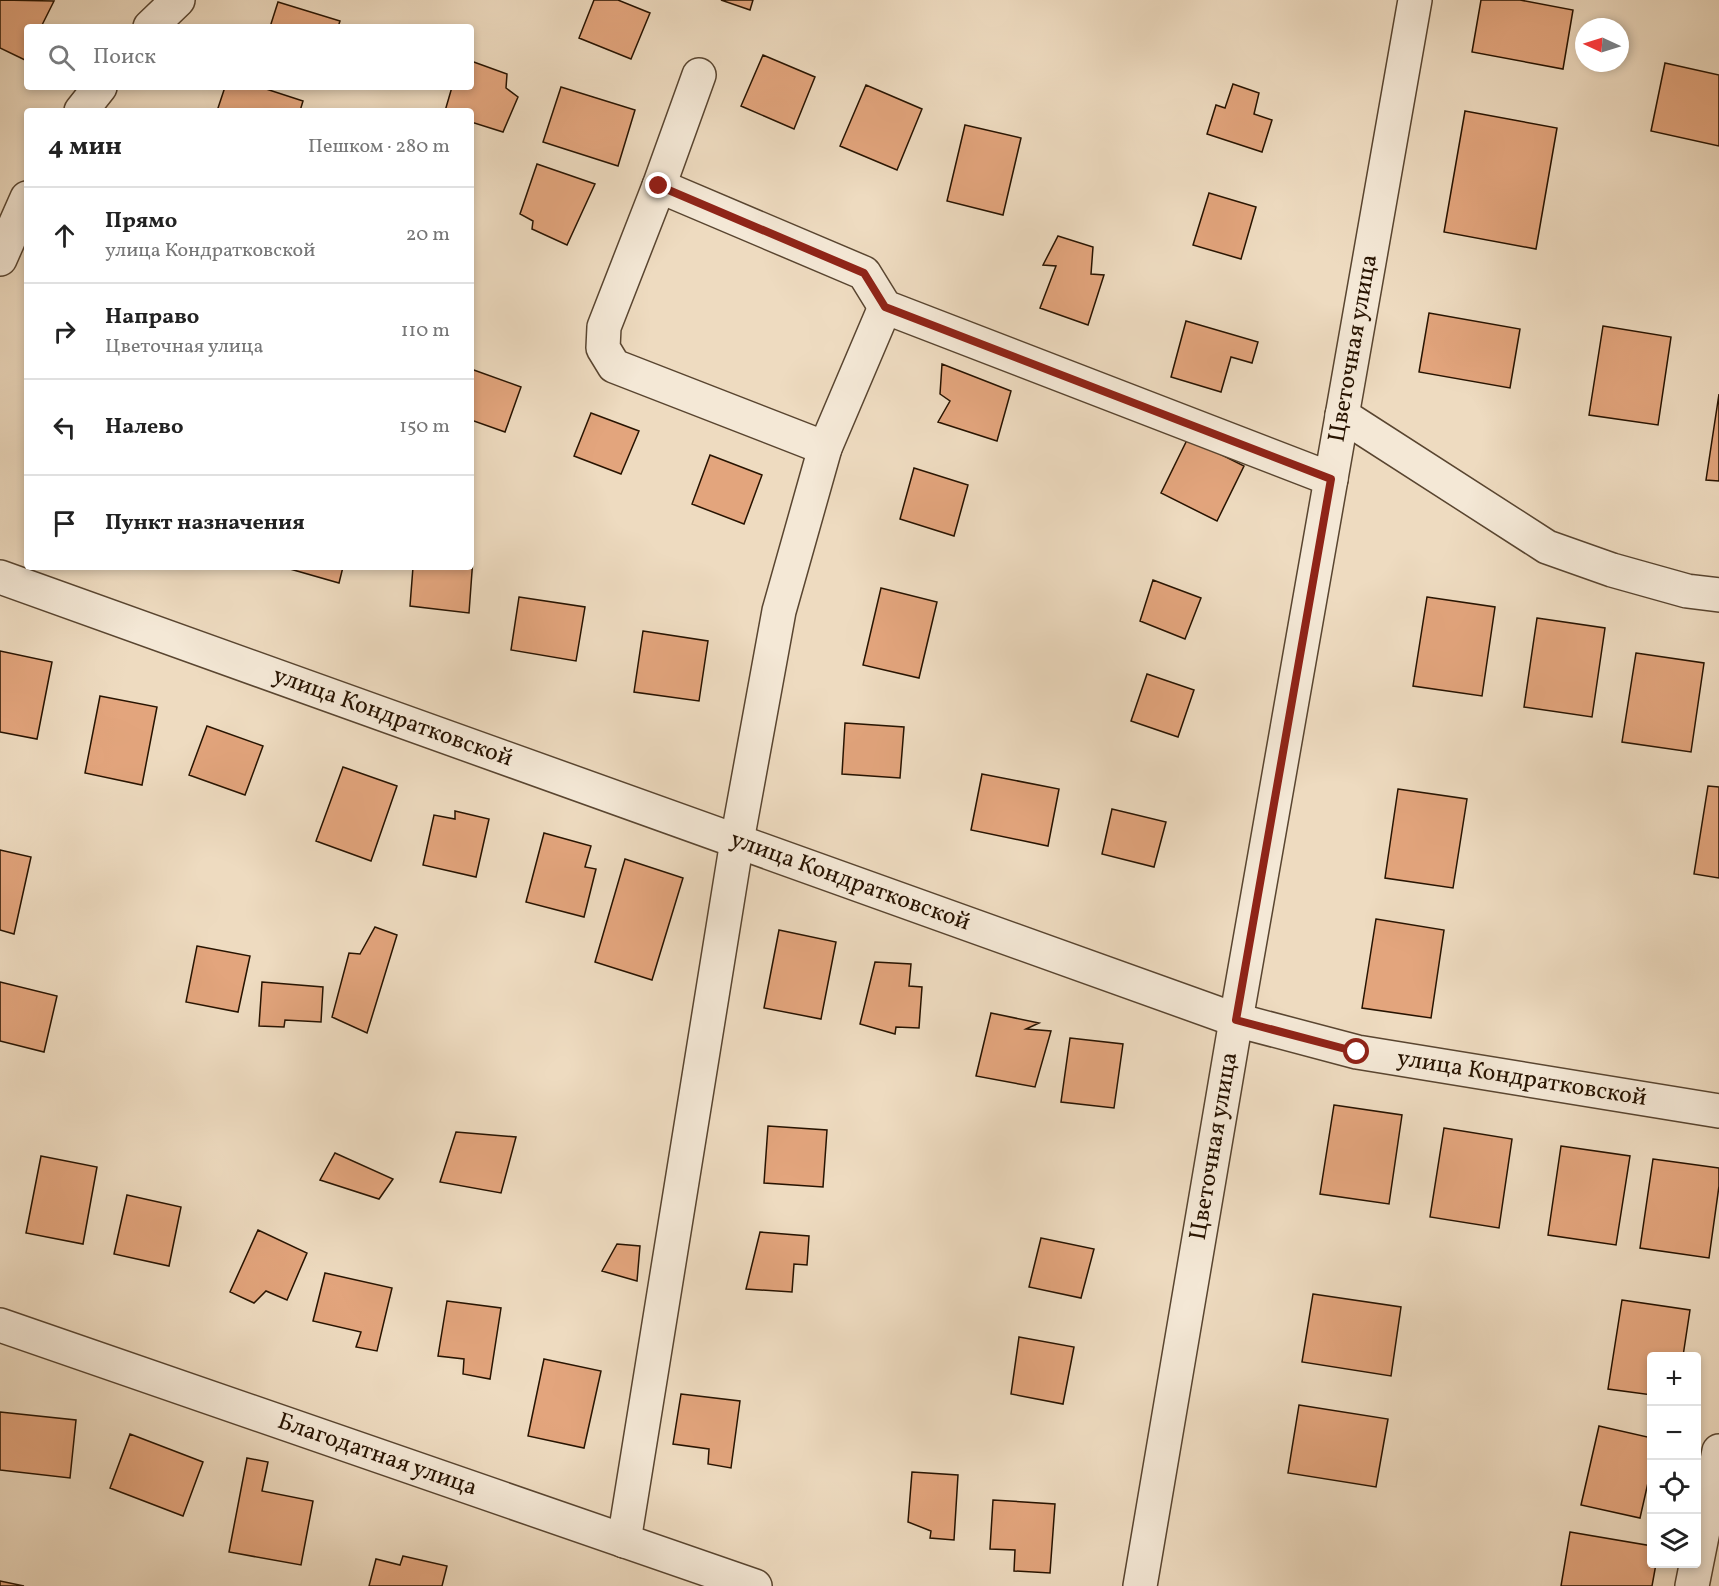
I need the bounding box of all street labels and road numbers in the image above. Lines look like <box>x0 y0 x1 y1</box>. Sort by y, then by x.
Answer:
street label: Цветочная улица <box>1321 252 1387 445</box>
street label: улица Кондратковской <box>268 659 517 776</box>
street label: улица Кондратковской <box>725 823 975 940</box>
street label: улица Кондратковской <box>1394 1042 1649 1116</box>
street label: Цветочная улица <box>1182 1050 1247 1243</box>
street label: Благодатная улица <box>273 1405 482 1506</box>

